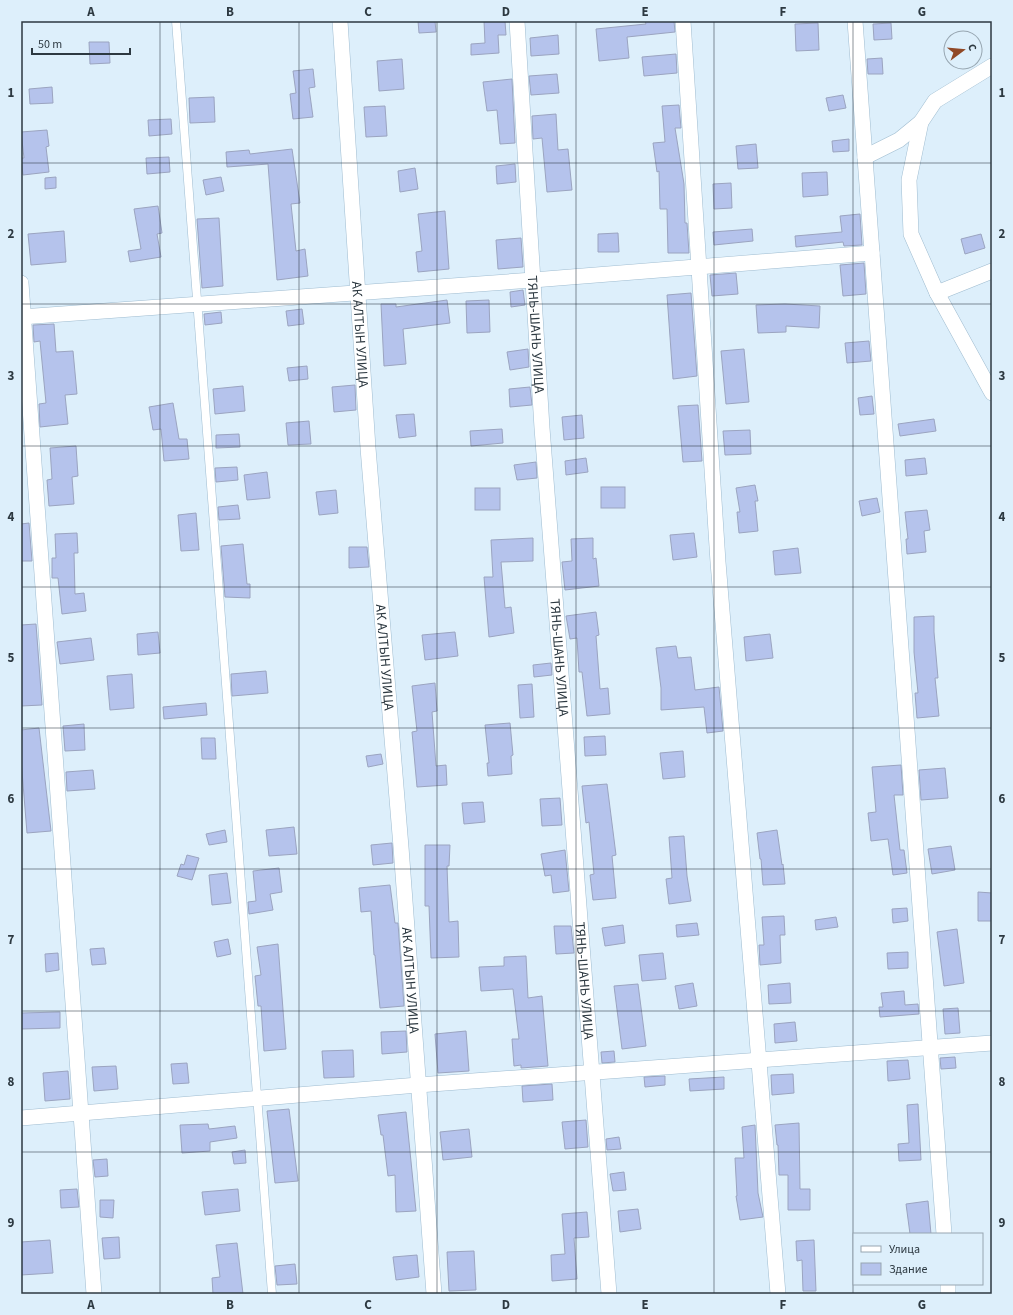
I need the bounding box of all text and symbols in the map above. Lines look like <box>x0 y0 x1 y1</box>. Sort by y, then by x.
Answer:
text: A <box>86 3 95 21</box>
text: B <box>226 3 234 21</box>
text: C <box>364 3 372 21</box>
text: D <box>502 3 510 21</box>
text: E <box>641 3 649 21</box>
text: F <box>780 3 787 21</box>
text: G <box>918 3 926 21</box>
scale bar <box>32 30 130 56</box>
north arrow <box>943 30 983 70</box>
text: 50 m <box>38 36 62 53</box>
text: С <box>964 42 980 53</box>
text: 1 <box>8 84 15 102</box>
text: 1 <box>999 84 1006 102</box>
text: 2 <box>8 225 15 243</box>
text: 2 <box>999 225 1006 243</box>
street label: ТЯНЬ-ШАНЬ УЛИЦА <box>522 275 549 394</box>
street label: АК АЛТЫН УЛИЦА <box>346 280 373 389</box>
text: 3 <box>8 367 15 385</box>
text: 3 <box>999 367 1006 385</box>
text: 4 <box>8 508 15 526</box>
text: 4 <box>999 508 1006 526</box>
street label: ТЯНЬ-ШАНЬ УЛИЦА <box>544 598 573 718</box>
street label: АК АЛТЫН УЛИЦА <box>370 603 399 712</box>
text: 5 <box>8 649 15 667</box>
text: 5 <box>999 649 1006 667</box>
text: 6 <box>8 790 15 808</box>
text: 6 <box>999 790 1006 808</box>
street label: ТЯНЬ-ШАНЬ УЛИЦА <box>569 921 598 1041</box>
street label: АК АЛТЫН УЛИЦА <box>396 926 424 1035</box>
text: 7 <box>8 931 15 949</box>
text: 7 <box>999 931 1006 949</box>
text: 8 <box>8 1073 15 1091</box>
text: 8 <box>999 1073 1006 1091</box>
text: 9 <box>8 1214 15 1232</box>
text: 9 <box>999 1214 1006 1232</box>
legend <box>853 1233 983 1285</box>
text: Улица <box>889 1241 920 1258</box>
text: Здание <box>889 1261 928 1278</box>
text: A <box>86 1296 95 1314</box>
text: B <box>226 1296 234 1314</box>
text: C <box>364 1296 372 1314</box>
text: D <box>502 1296 510 1314</box>
text: E <box>641 1296 649 1314</box>
text: F <box>780 1296 787 1314</box>
text: G <box>918 1296 926 1314</box>

